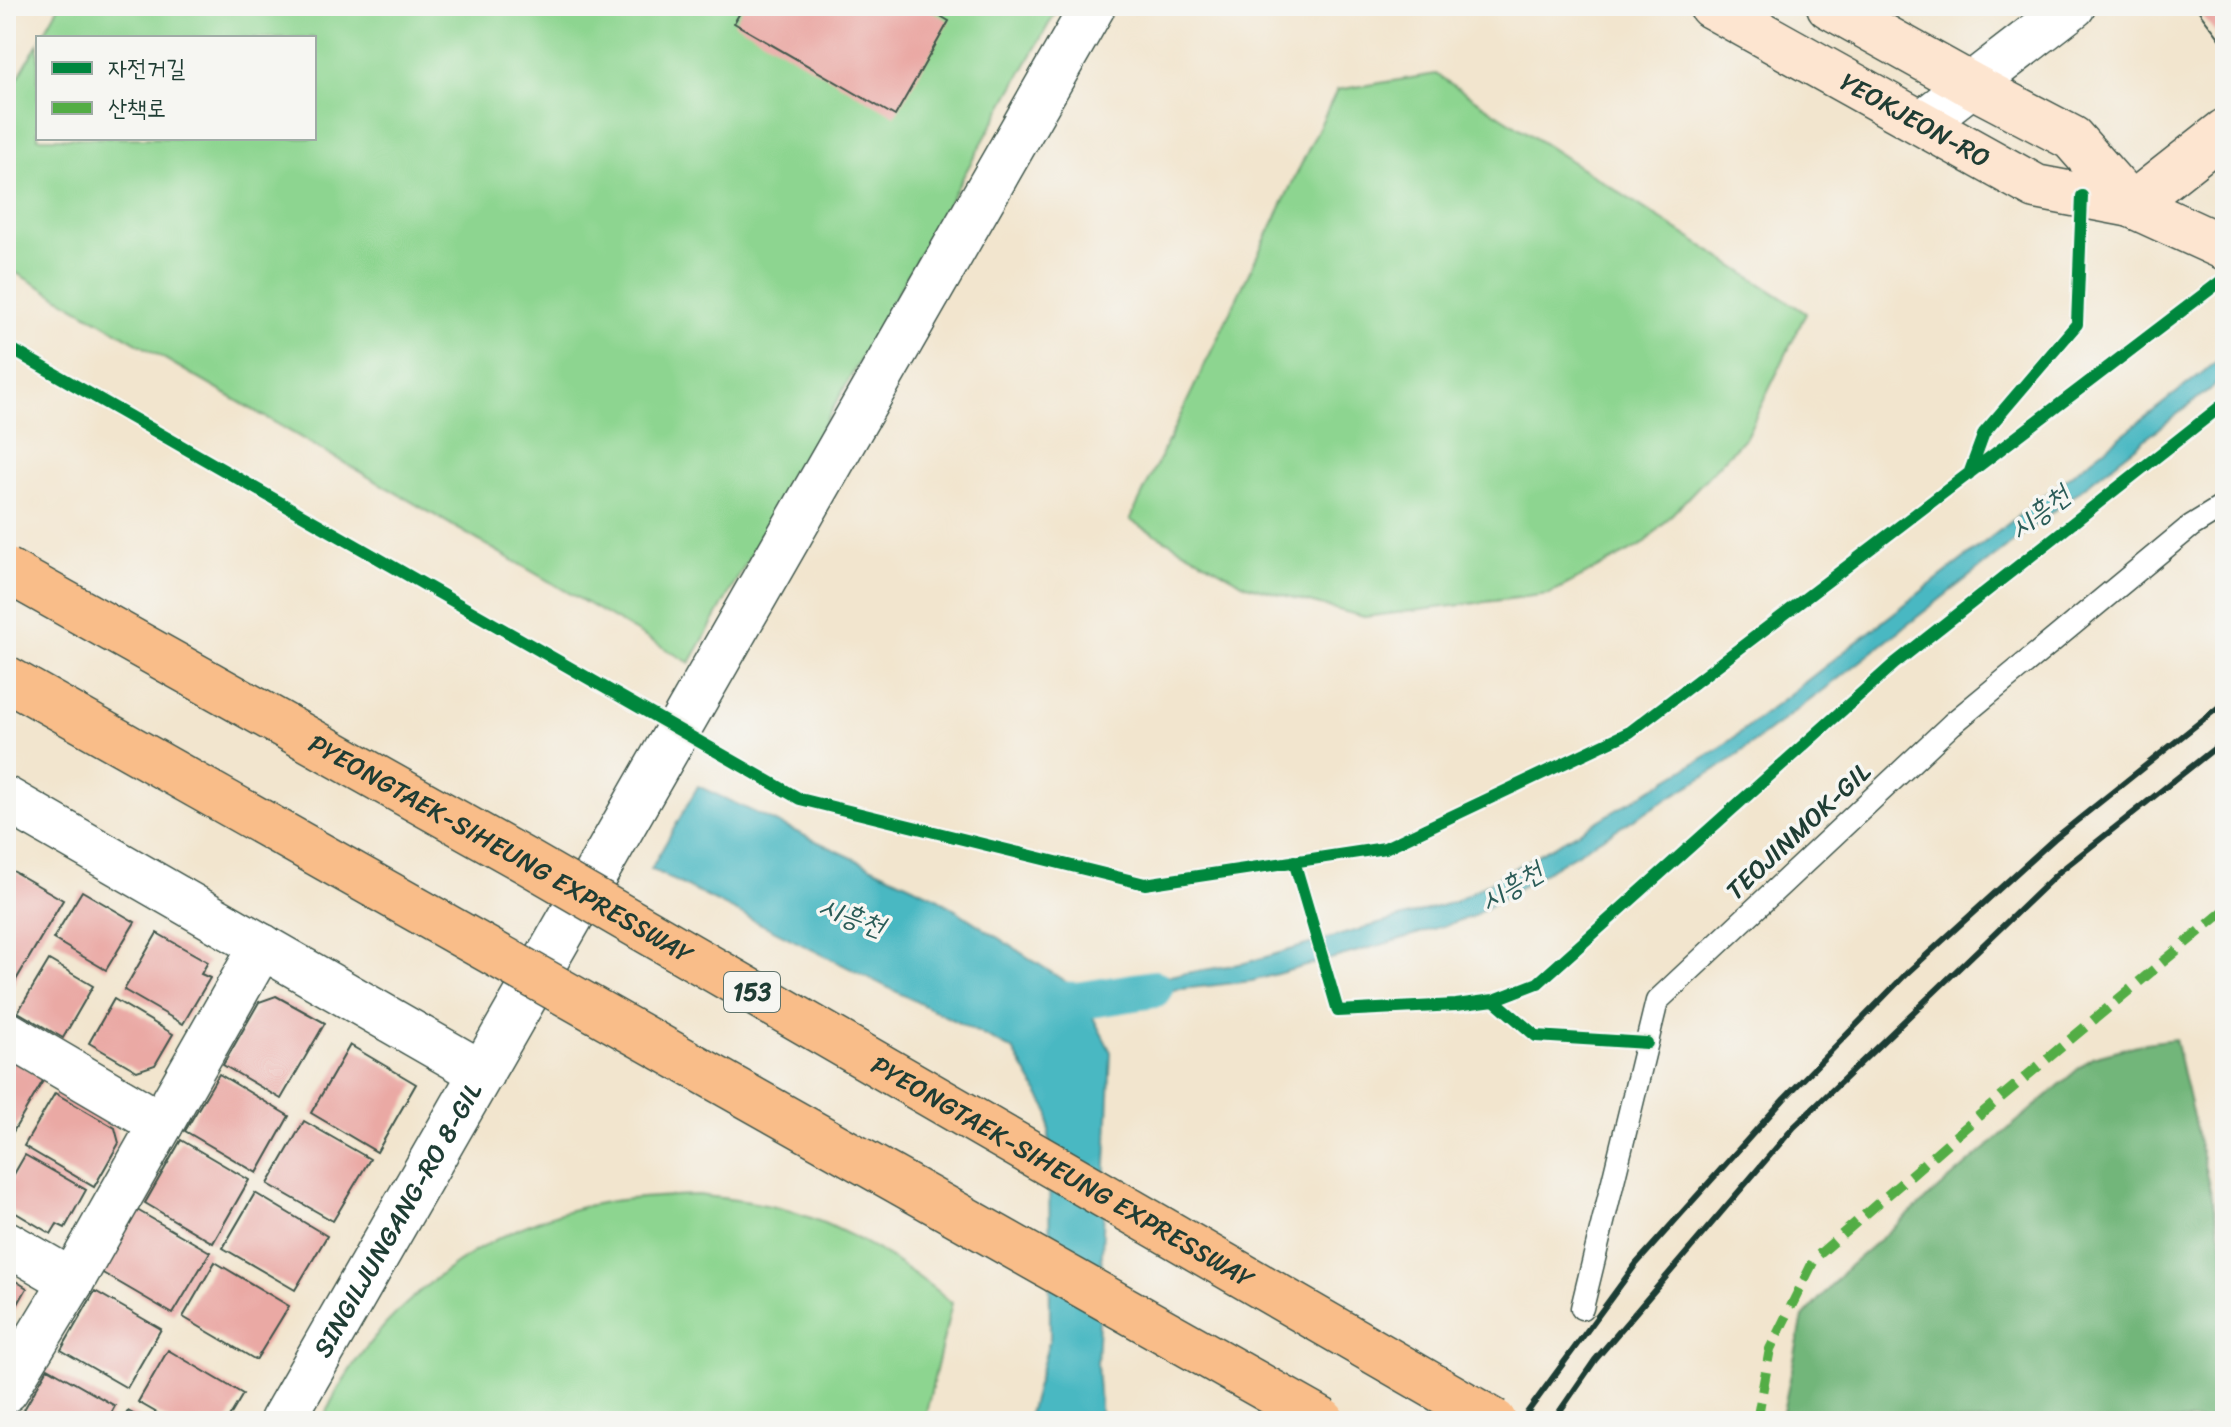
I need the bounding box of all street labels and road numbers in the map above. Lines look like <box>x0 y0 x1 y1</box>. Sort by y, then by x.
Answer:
street label: YEOKJEON-RO <box>1832 59 1999 180</box>
street label: PYEONGTAEK-SIHEUNG EXPRESSWAY <box>300 721 704 977</box>
street label: TEOJINMOK-GIL <box>1714 751 1882 911</box>
road number: 153 <box>724 972 780 1012</box>
street label: PYEONGTAEK-SIHEUNG EXPRESSWAY <box>862 1042 1265 1302</box>
street label: SINGILJUNGANG-RO 8-GIL <box>300 1073 495 1366</box>

